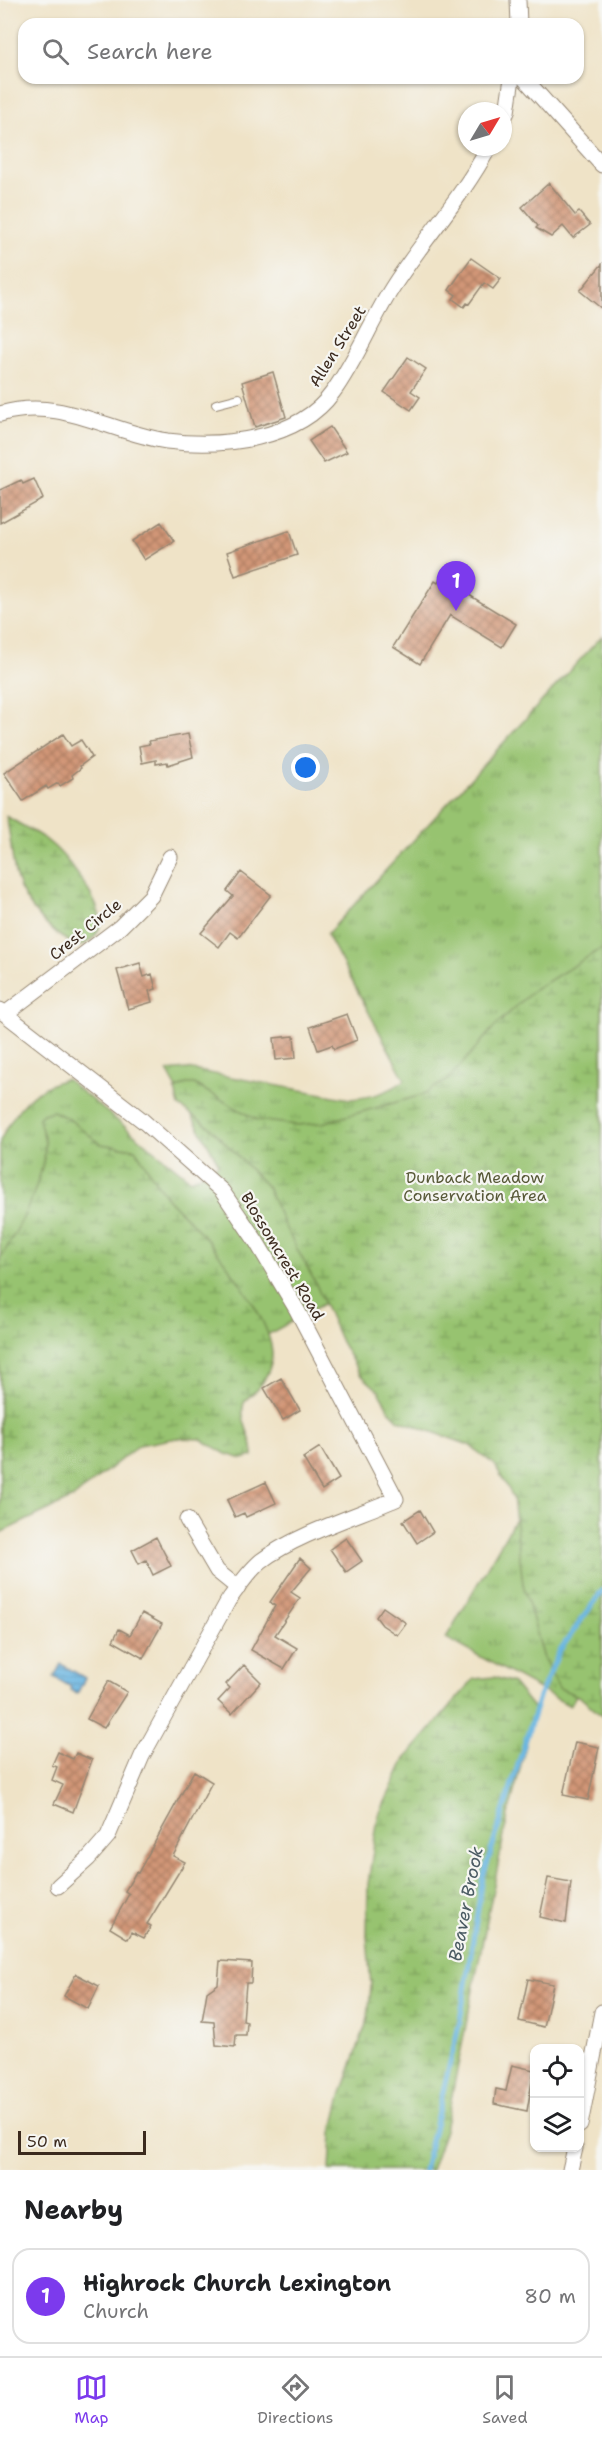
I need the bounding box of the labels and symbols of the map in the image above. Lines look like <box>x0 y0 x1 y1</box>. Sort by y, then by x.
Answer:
north arrow <box>458 102 512 156</box>
street label: Allen Street <box>304 302 371 391</box>
pin: 1 <box>436 562 476 611</box>
your location <box>291 753 320 782</box>
street label: Crest Circle <box>45 894 126 965</box>
park label: Dunback Meadow Conservation Area <box>403 1167 547 1206</box>
street label: Blossomcrest Road <box>236 1188 329 1324</box>
water label: Beaver Brook <box>443 1844 489 1963</box>
scale bar <box>18 2128 146 2156</box>

